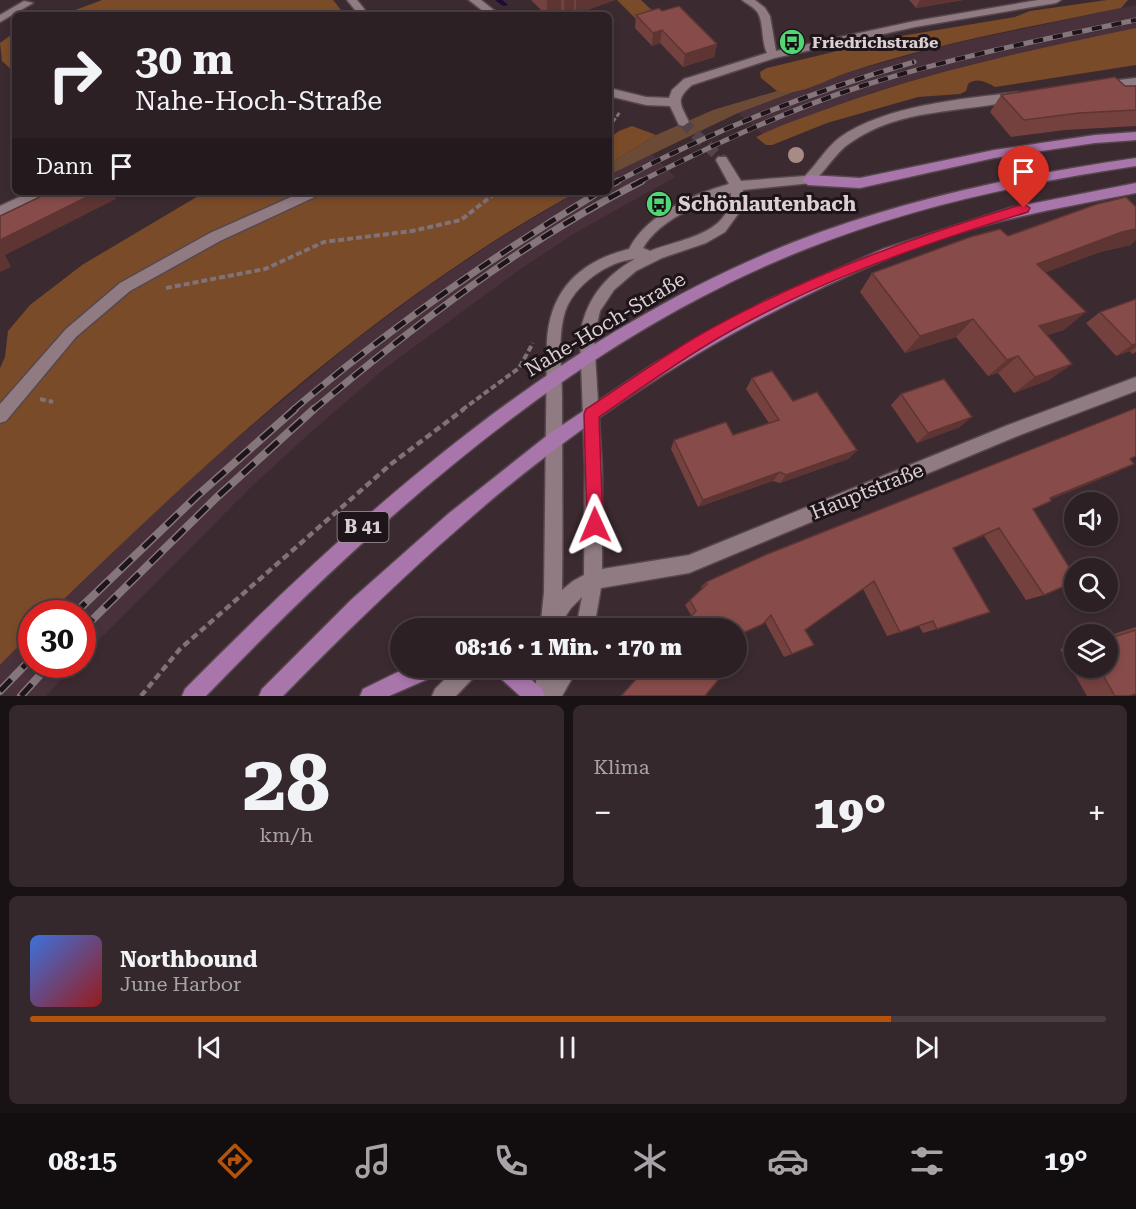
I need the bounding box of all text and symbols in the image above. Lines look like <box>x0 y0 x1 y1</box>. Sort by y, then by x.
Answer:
bus stop icon: Friedrichstraße <box>777 27 807 57</box>
place label: Friedrichstraße <box>812 33 938 52</box>
text: 30 m <box>135 35 233 84</box>
icon: right <box>36 36 114 114</box>
text: Nahe-Hoch-Straße <box>135 85 382 117</box>
pin <box>998 146 1049 208</box>
icon: arrive <box>105 150 138 183</box>
text: Dann <box>36 154 93 179</box>
icon: arrive <box>1007 155 1040 188</box>
bus stop icon: Schönlautenbach <box>644 189 674 219</box>
place label: Schönlautenbach <box>678 192 857 216</box>
street label: Nahe-Hoch-Straße <box>520 267 690 381</box>
street label: Hauptstraße <box>807 457 927 525</box>
map controls <box>1064 492 1118 678</box>
button: sound <box>1064 492 1118 546</box>
position arrow <box>563 493 627 557</box>
road number: B 41 <box>338 512 388 542</box>
button: search <box>1064 558 1118 612</box>
speed limit sign: 30 <box>18 600 96 678</box>
button: layers <box>1064 624 1118 678</box>
text: 08:16 · 1 Min. · 170 m <box>455 635 682 660</box>
text: 28 <box>243 738 330 829</box>
text: Klima <box>594 755 650 779</box>
text: 19° <box>813 786 886 839</box>
text: − <box>594 793 612 832</box>
text: + <box>1088 793 1106 832</box>
text: km/h <box>259 823 313 847</box>
text: Northbound <box>120 947 258 972</box>
text: June Harbor <box>120 972 241 996</box>
icon: previous <box>193 1031 226 1064</box>
icon: pause <box>551 1031 584 1064</box>
icon: next <box>910 1031 943 1064</box>
icon: directions <box>214 1140 256 1182</box>
icon: music <box>352 1140 394 1182</box>
icon: phone <box>490 1140 532 1182</box>
icon: climate <box>629 1140 671 1182</box>
icon: car <box>767 1140 809 1182</box>
icon: filters <box>906 1140 948 1182</box>
text: 08:15 <box>48 1145 117 1177</box>
text: 19° <box>1044 1145 1088 1177</box>

